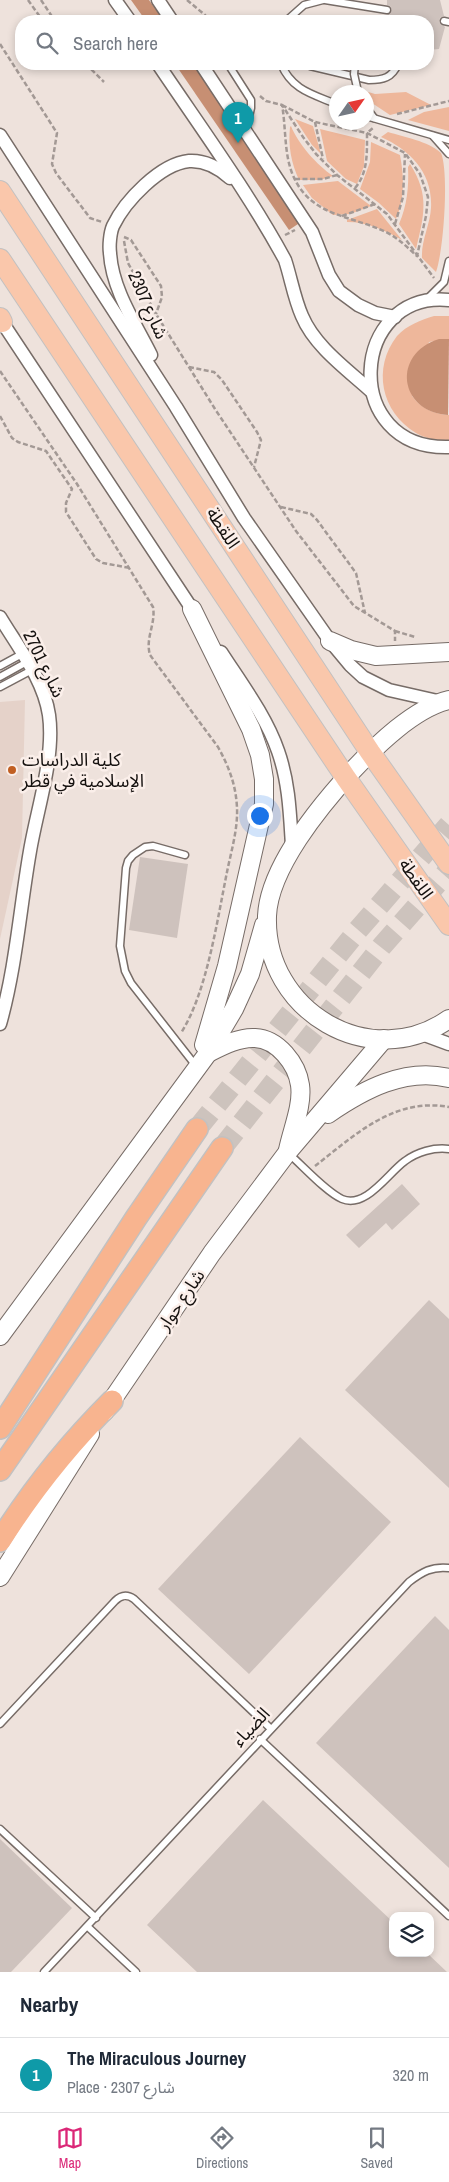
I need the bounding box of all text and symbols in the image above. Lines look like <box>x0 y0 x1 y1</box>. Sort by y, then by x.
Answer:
search box <box>15 15 434 70</box>
icon: search <box>33 29 61 57</box>
text: Search here <box>73 30 158 56</box>
north arrow <box>329 85 374 130</box>
pin: 1 <box>222 102 254 143</box>
street label: شارع 2307 <box>121 267 175 344</box>
street label: اللقطة <box>201 502 246 553</box>
street label: شارع 2701 <box>16 626 71 703</box>
place label: كلية الدراسات الإسلامية في قطر <box>21 747 144 794</box>
marker: كلية الدراسات الإسلامية في قطر <box>6 764 18 776</box>
your location <box>247 803 273 829</box>
street label: اللقطة <box>393 853 440 904</box>
street label: شارع حوار <box>150 1264 212 1337</box>
street label: الضياء <box>226 1702 275 1752</box>
map controls <box>389 1912 434 1957</box>
button: layers <box>389 1912 434 1957</box>
text: Nearby <box>20 1990 78 2019</box>
text: The Miraculous Journey <box>67 2045 246 2071</box>
text: 1 <box>32 2064 40 2086</box>
text: 320 m <box>393 2064 429 2086</box>
text: Place · شارع 2307 <box>67 2076 175 2098</box>
tab: Map <box>56 2124 84 2172</box>
tab: Directions <box>196 2124 248 2172</box>
tab: Saved <box>360 2124 393 2172</box>

